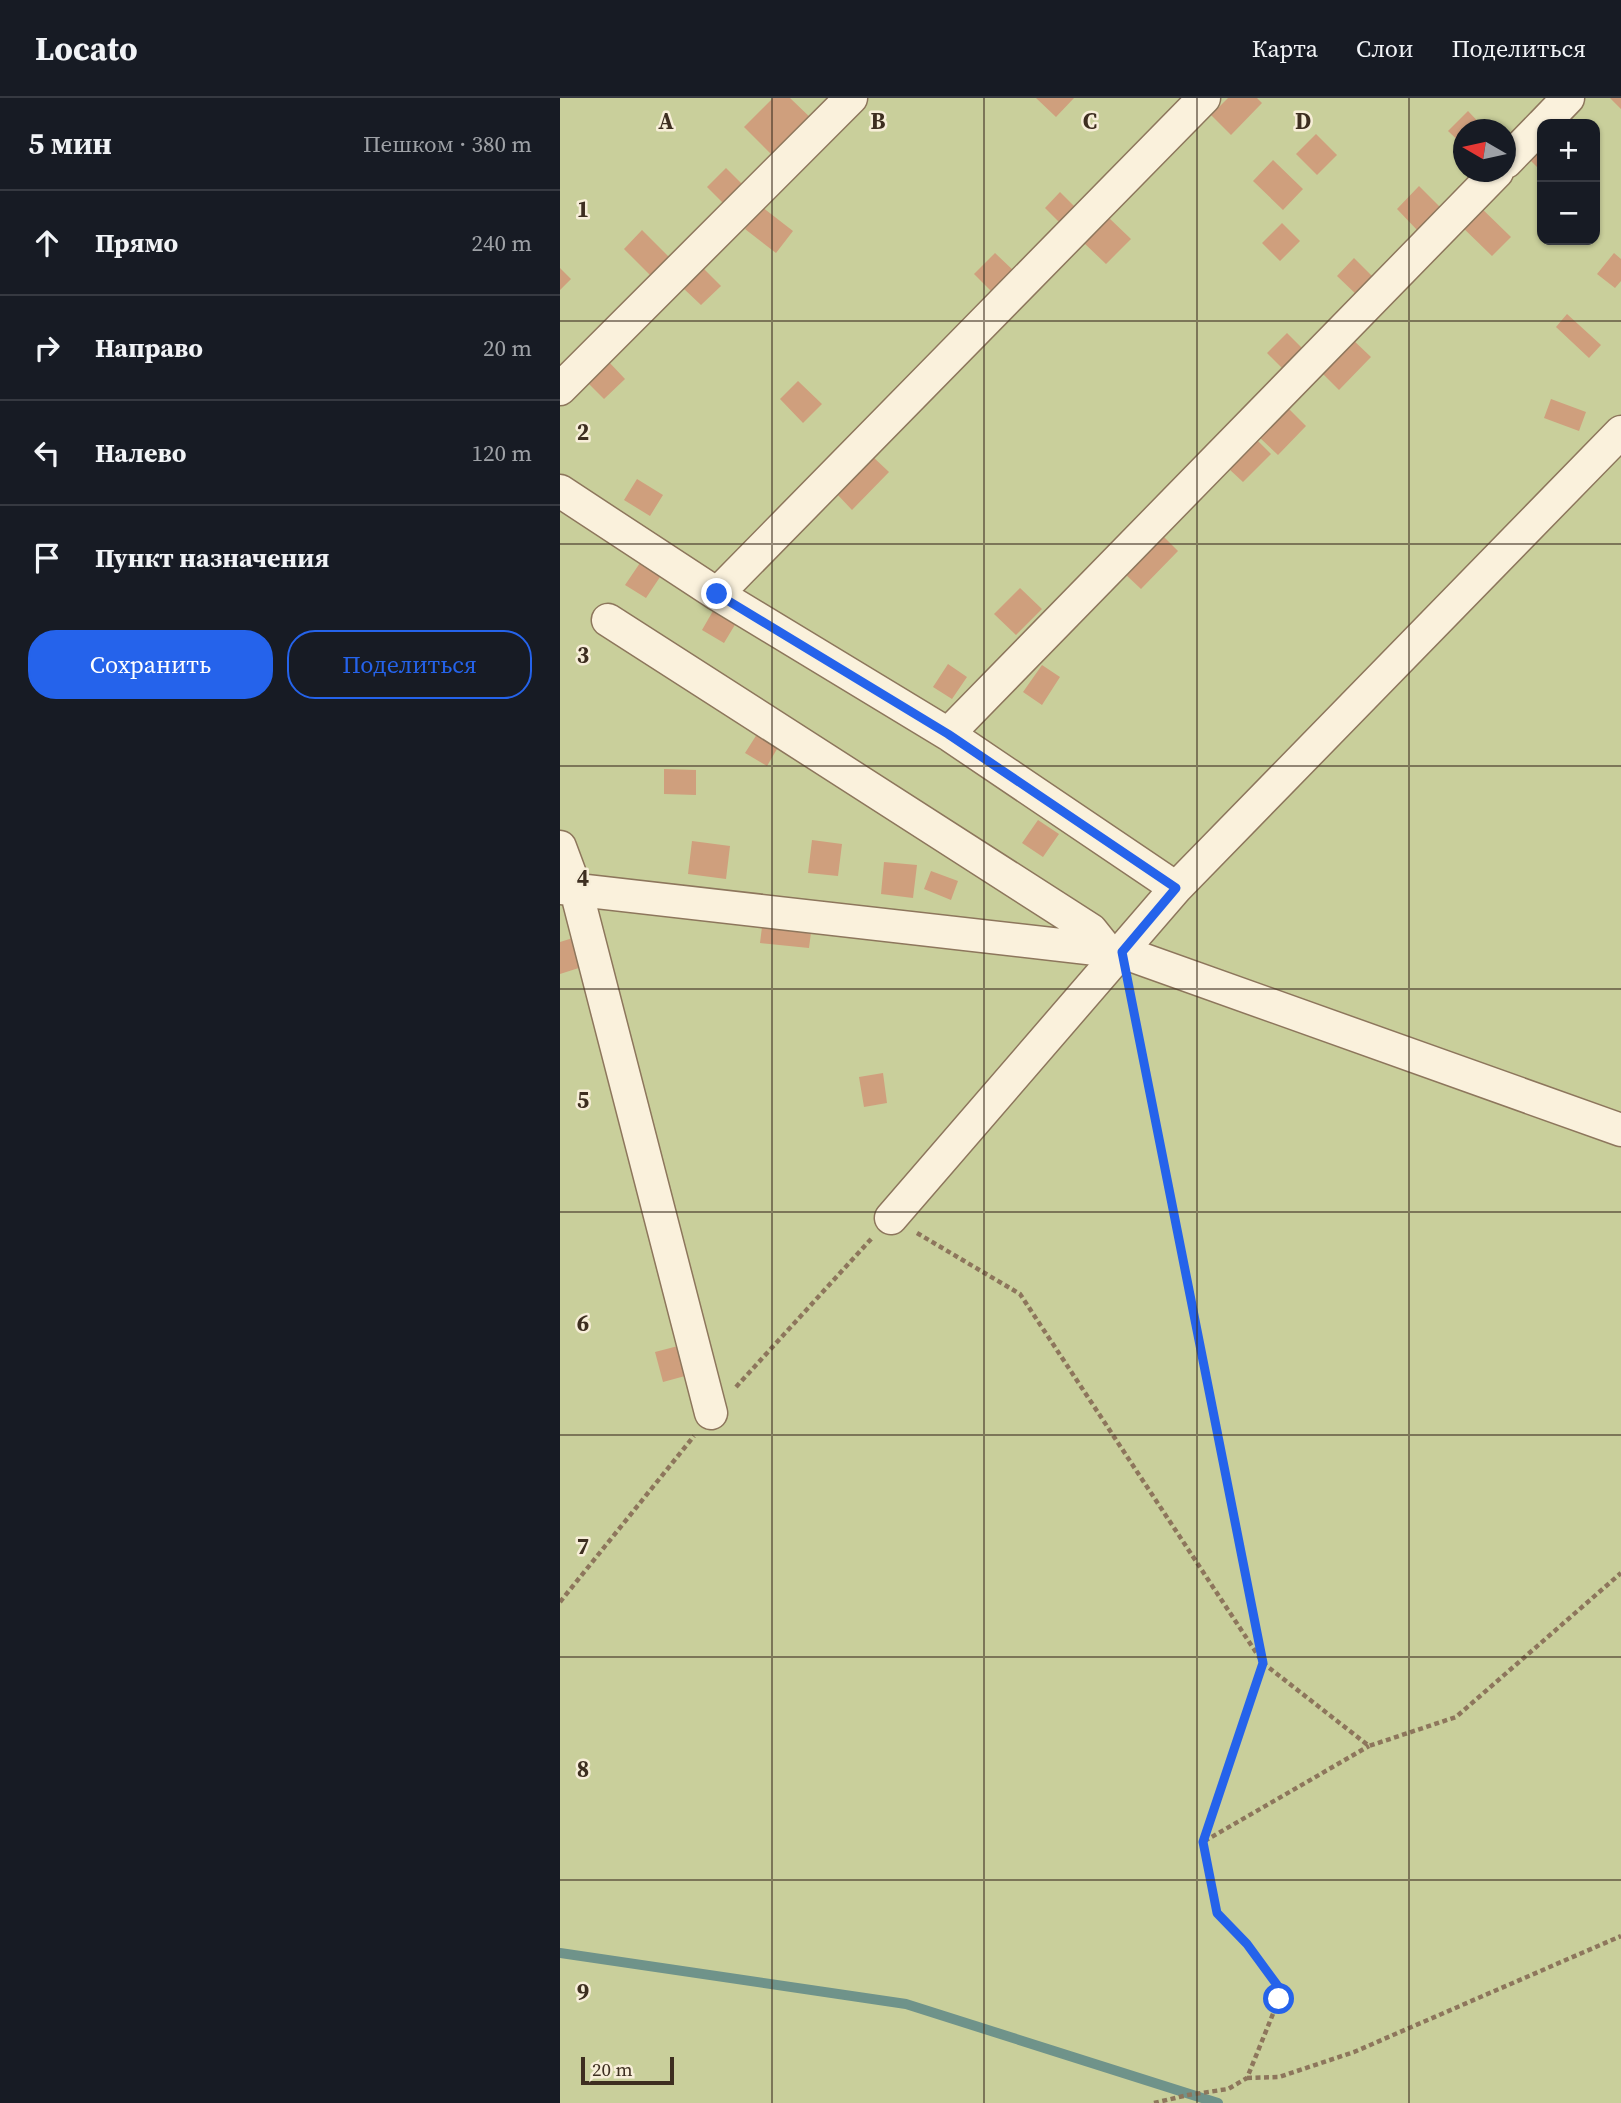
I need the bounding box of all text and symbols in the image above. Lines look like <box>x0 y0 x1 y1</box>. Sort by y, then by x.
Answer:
text: Locato <box>35 26 138 71</box>
text: Карта <box>1252 32 1318 65</box>
text: Слои <box>1356 32 1413 65</box>
text: Поделиться <box>1451 32 1586 65</box>
text: A <box>658 105 674 137</box>
text: B <box>871 105 886 137</box>
text: C <box>1083 105 1097 137</box>
text: D <box>1295 105 1311 137</box>
north arrow <box>1453 119 1516 182</box>
map controls <box>1537 119 1600 245</box>
button: + <box>1537 119 1600 182</box>
text: 5 мин <box>28 123 112 164</box>
text: Пешком · 380 m <box>363 128 532 160</box>
button: − <box>1537 182 1600 245</box>
text: 1 <box>577 193 589 225</box>
icon: ahead <box>28 224 66 262</box>
text: Прямо <box>95 225 178 261</box>
text: 240 m <box>471 227 532 259</box>
icon: right <box>28 329 66 367</box>
text: Направо <box>95 330 203 366</box>
text: 20 m <box>483 332 532 364</box>
text: 2 <box>577 416 589 448</box>
icon: left <box>28 434 66 472</box>
text: Налево <box>95 435 186 471</box>
text: 120 m <box>471 437 532 469</box>
icon: arrive <box>28 539 66 577</box>
text: Пункт назначения <box>95 540 329 576</box>
route end <box>701 578 732 609</box>
button: Сохранить <box>28 630 273 699</box>
button: Поделиться <box>287 630 532 699</box>
text: 3 <box>577 639 589 671</box>
text: 4 <box>577 862 589 894</box>
text: 5 <box>577 1084 589 1116</box>
text: 6 <box>577 1307 589 1339</box>
text: 7 <box>577 1530 589 1562</box>
text: 8 <box>577 1753 589 1785</box>
text: 9 <box>577 1976 589 2008</box>
route start <box>1263 1983 1294 2014</box>
scale bar <box>581 2054 674 2086</box>
text: 20 m <box>592 2056 633 2082</box>

